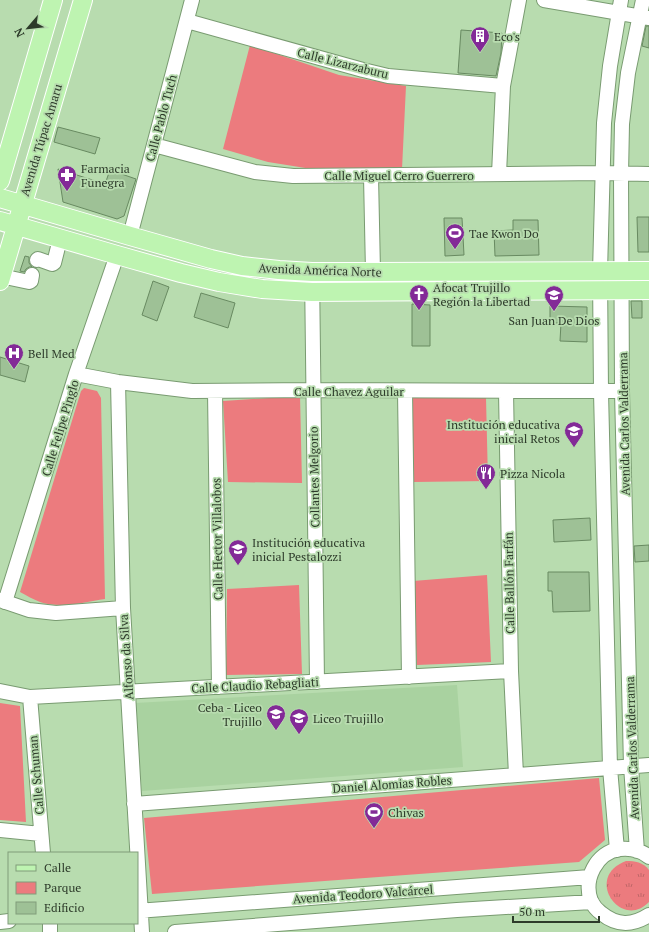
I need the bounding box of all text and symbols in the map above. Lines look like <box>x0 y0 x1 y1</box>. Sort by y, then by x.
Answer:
north arrow <box>8 8 48 48</box>
text: N <box>11 25 27 40</box>
building icon: Eco's <box>469 25 491 53</box>
place label: Eco's <box>494 29 520 44</box>
street label: Calle Lizarzaburu <box>296 44 390 82</box>
street label: Calle Pablo Tuch <box>142 73 180 163</box>
street label: Avenida Túpac Amaru <box>17 82 65 198</box>
place label: Farmacia Funegra <box>81 161 130 190</box>
pharmacy icon: Farmacia Funegra <box>56 164 78 192</box>
street label: Calle Miguel Cerro Guerrero <box>324 168 474 183</box>
sports icon: Tae Kwon Do <box>444 222 466 250</box>
place label: Tae Kwon Do <box>469 226 539 241</box>
street label: Avenida América Norte <box>258 260 382 280</box>
place label: Afocat Trujillo Región la Libertad <box>433 280 531 309</box>
church icon: Afocat Trujillo Región la Libertad <box>408 283 430 311</box>
school or university icon: San Juan De Dios <box>543 284 565 312</box>
place label: San Juan De Dios <box>508 313 600 328</box>
hospital icon: Bell Med <box>3 342 25 370</box>
place label: Bell Med <box>28 346 75 361</box>
street label: Avenida Carlos Valderrama <box>615 352 633 496</box>
street label: Calle Felipe Pinglo <box>38 378 82 478</box>
street label: Calle Chavez Aguilar <box>294 384 404 399</box>
place label: Institución educativa inicial Retos <box>447 417 560 446</box>
school or university icon: Institución educativa inicial Retos <box>563 420 585 448</box>
street label: Collantes Melgorio <box>306 426 322 528</box>
restaurant icon: Pizza Nicola <box>475 462 497 490</box>
place label: Pizza Nicola <box>500 466 565 481</box>
street label: Calle Hector Villalobos <box>208 478 226 600</box>
street label: Calle Ballón Farfán <box>501 532 517 634</box>
place label: Institución educativa inicial Pestalozzi <box>252 535 365 564</box>
school or university icon: Institución educativa inicial Pestalozzi <box>227 538 249 566</box>
street label: Alfonso da Silva <box>116 614 136 700</box>
street label: Calle Claudio Rebagliati <box>191 674 320 696</box>
street label: Avenida Carlos Valderrama <box>622 676 642 820</box>
place label: Ceba - Liceo Trujillo <box>198 700 262 729</box>
school or university icon: Ceba - Liceo Trujillo <box>265 703 287 731</box>
school or university icon: Liceo Trujillo <box>288 707 310 735</box>
place label: Liceo Trujillo <box>313 711 384 726</box>
street label: Calle Schuman <box>25 735 47 815</box>
street label: Daniel Alomias Robles <box>332 772 452 796</box>
sports icon: Chivas <box>363 801 385 829</box>
place label: Chivas <box>388 805 424 820</box>
legend <box>8 852 138 924</box>
text: Calle <box>44 860 71 875</box>
text: Parque <box>44 880 81 895</box>
street label: Avenida Teodoro Valcárcel <box>293 882 434 906</box>
scale bar <box>513 898 599 924</box>
text: Edificio <box>44 900 85 915</box>
text: 50 m <box>519 904 546 919</box>

